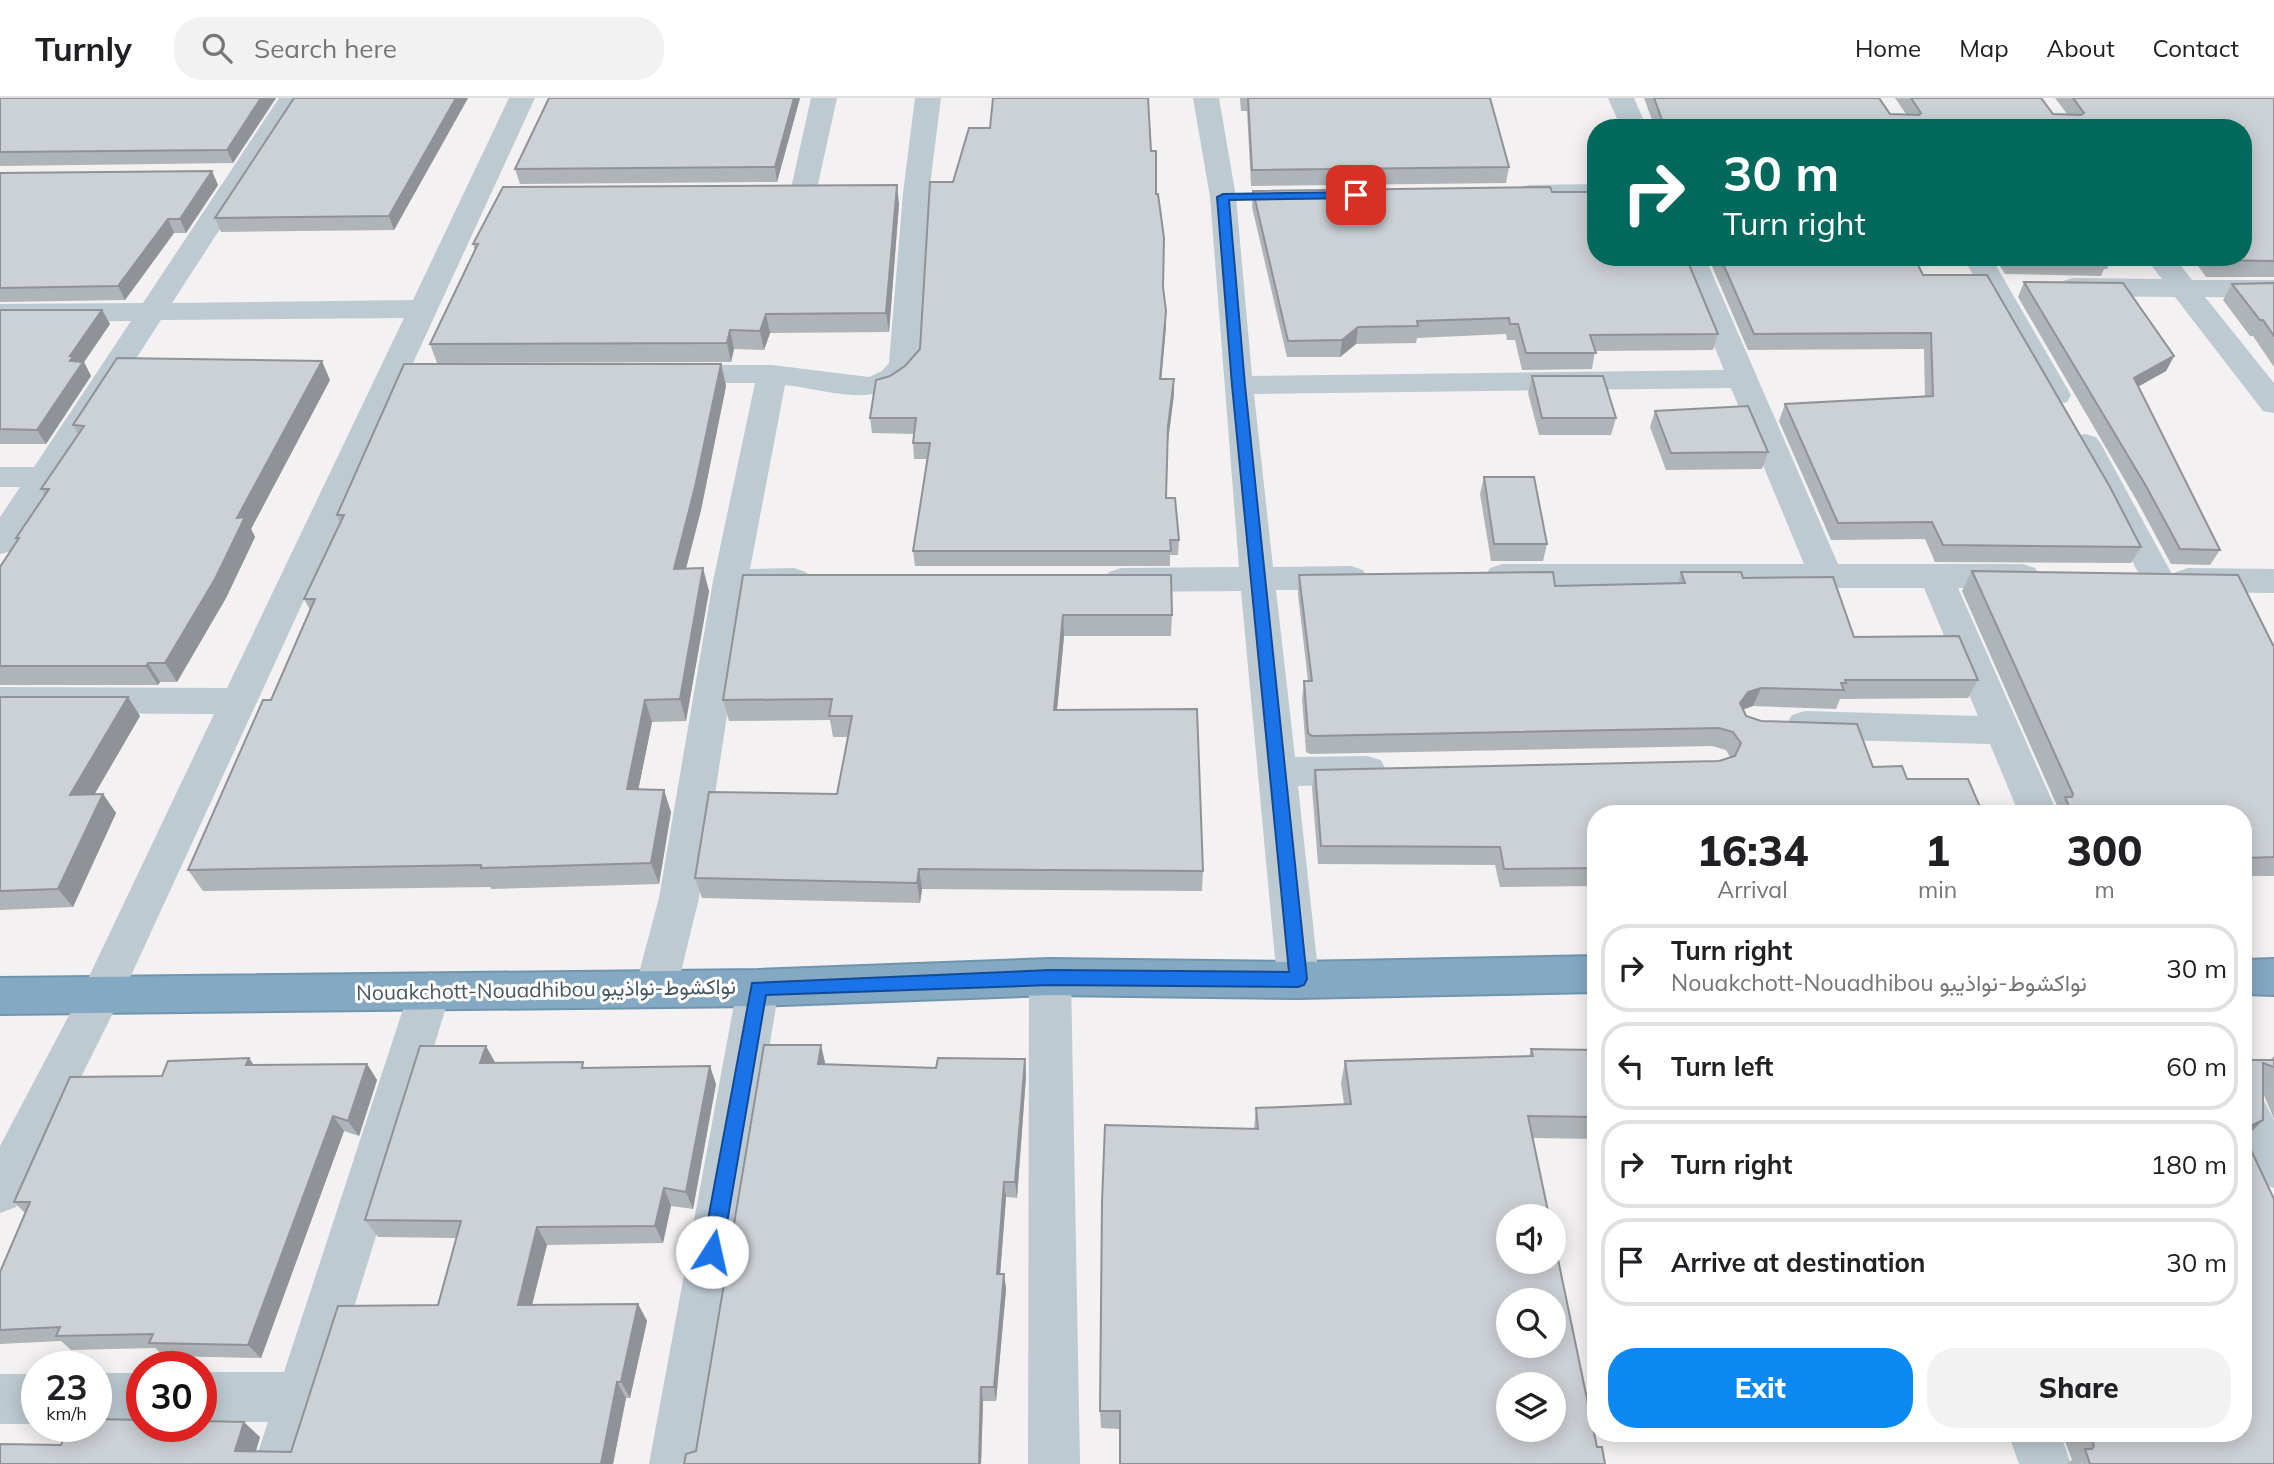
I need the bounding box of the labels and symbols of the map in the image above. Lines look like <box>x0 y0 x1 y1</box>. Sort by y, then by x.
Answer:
pin <box>1326 165 1386 225</box>
street label: Nouakchott-Nouadhibou نواكشوط-نواذيبو <box>356 973 736 1006</box>
position arrow <box>675 1215 749 1289</box>
speed limit sign: 30 <box>126 1351 217 1442</box>

